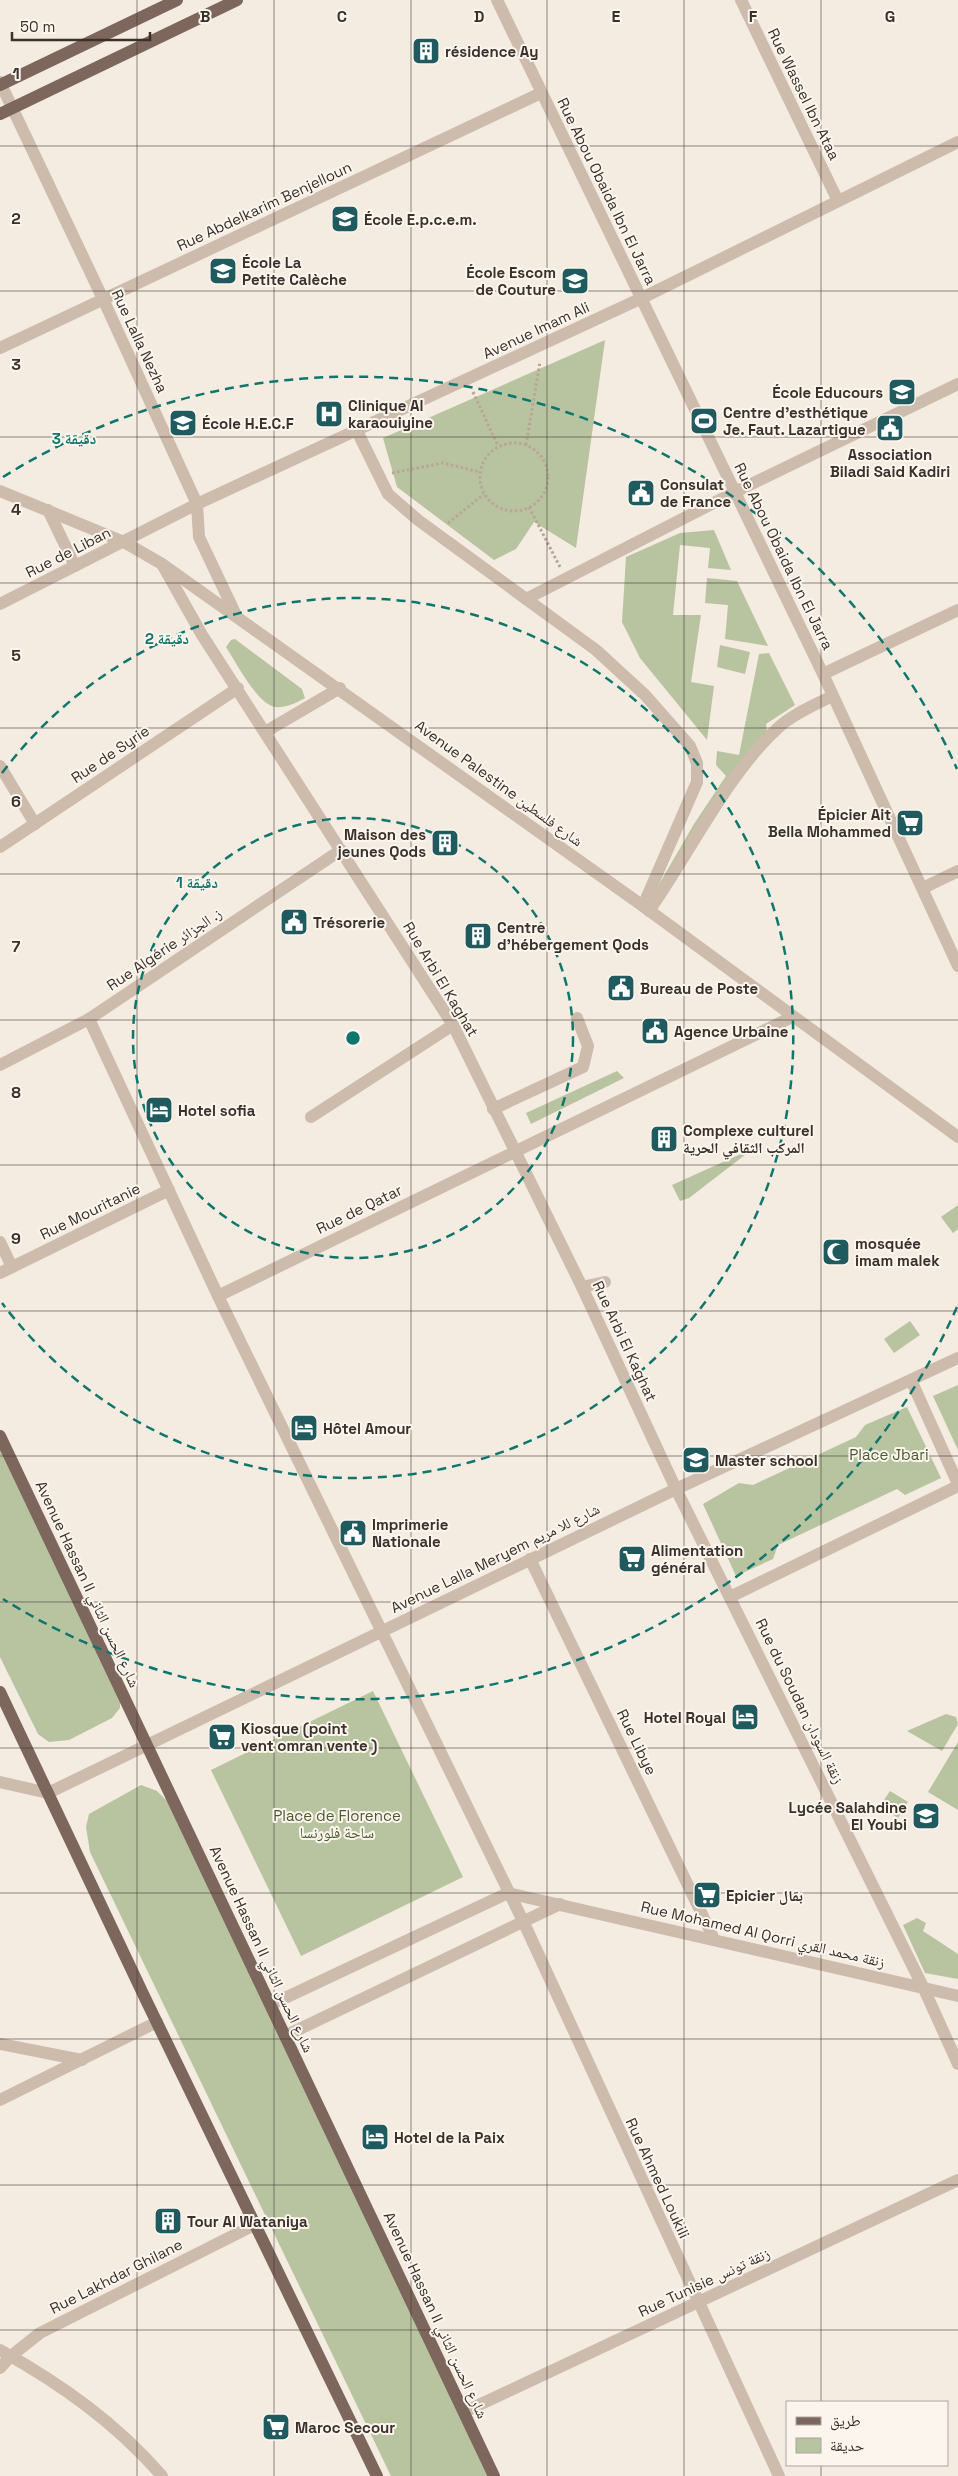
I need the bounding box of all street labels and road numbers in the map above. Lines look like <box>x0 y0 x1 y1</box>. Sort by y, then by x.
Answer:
street label: Rue Wassel Ibn Ataa <box>764 25 844 163</box>
street label: Rue Abou Obaida Ibn El Jarra <box>553 94 661 288</box>
street label: Rue Abdelkarim Benjelloun <box>174 157 354 255</box>
street label: Rue Lalla Nezha <box>108 286 172 396</box>
street label: Avenue Imam Ali <box>480 297 592 363</box>
street label: Rue Abou Obaida Ibn El Jarra <box>730 459 838 653</box>
street label: Rue de Liban <box>22 522 114 582</box>
street label: Avenue Palestine شارع فلسطين <box>411 716 587 851</box>
street label: Rue de Syrie <box>67 721 153 787</box>
street label: Rue Algérie ز. الجزائر <box>103 903 225 994</box>
street label: Rue Arbi El Kaghat <box>399 918 483 1040</box>
street label: Rue Mouritanie <box>37 1178 143 1244</box>
street label: Rue de Qatar <box>313 1180 405 1238</box>
street label: Rue Arbi El Kaghat <box>589 1278 661 1404</box>
street label: Avenue Hassan II شارع الحسن الثاني <box>29 1478 144 1692</box>
street label: Avenue Lalla Meryem شارع للا مريم <box>387 1499 603 1618</box>
street label: Rue du Soudan زنقة السودان <box>751 1615 848 1787</box>
street label: Rue Libye <box>613 1706 661 1778</box>
street label: Avenue Hassan II شارع الحسن الثاني <box>203 1843 318 2057</box>
street label: Rue Mohamed Al Qorri زنقة محمد القري <box>638 1897 887 1974</box>
street label: Rue Ahmed Loukili <box>622 2115 694 2241</box>
street label: Avenue Hassan II شارع الحسن الثاني <box>377 2209 492 2423</box>
street label: Rue Lakhdar Ghilane <box>46 2234 186 2318</box>
street label: Rue Tunisie زنقة تونس <box>635 2243 773 2322</box>

